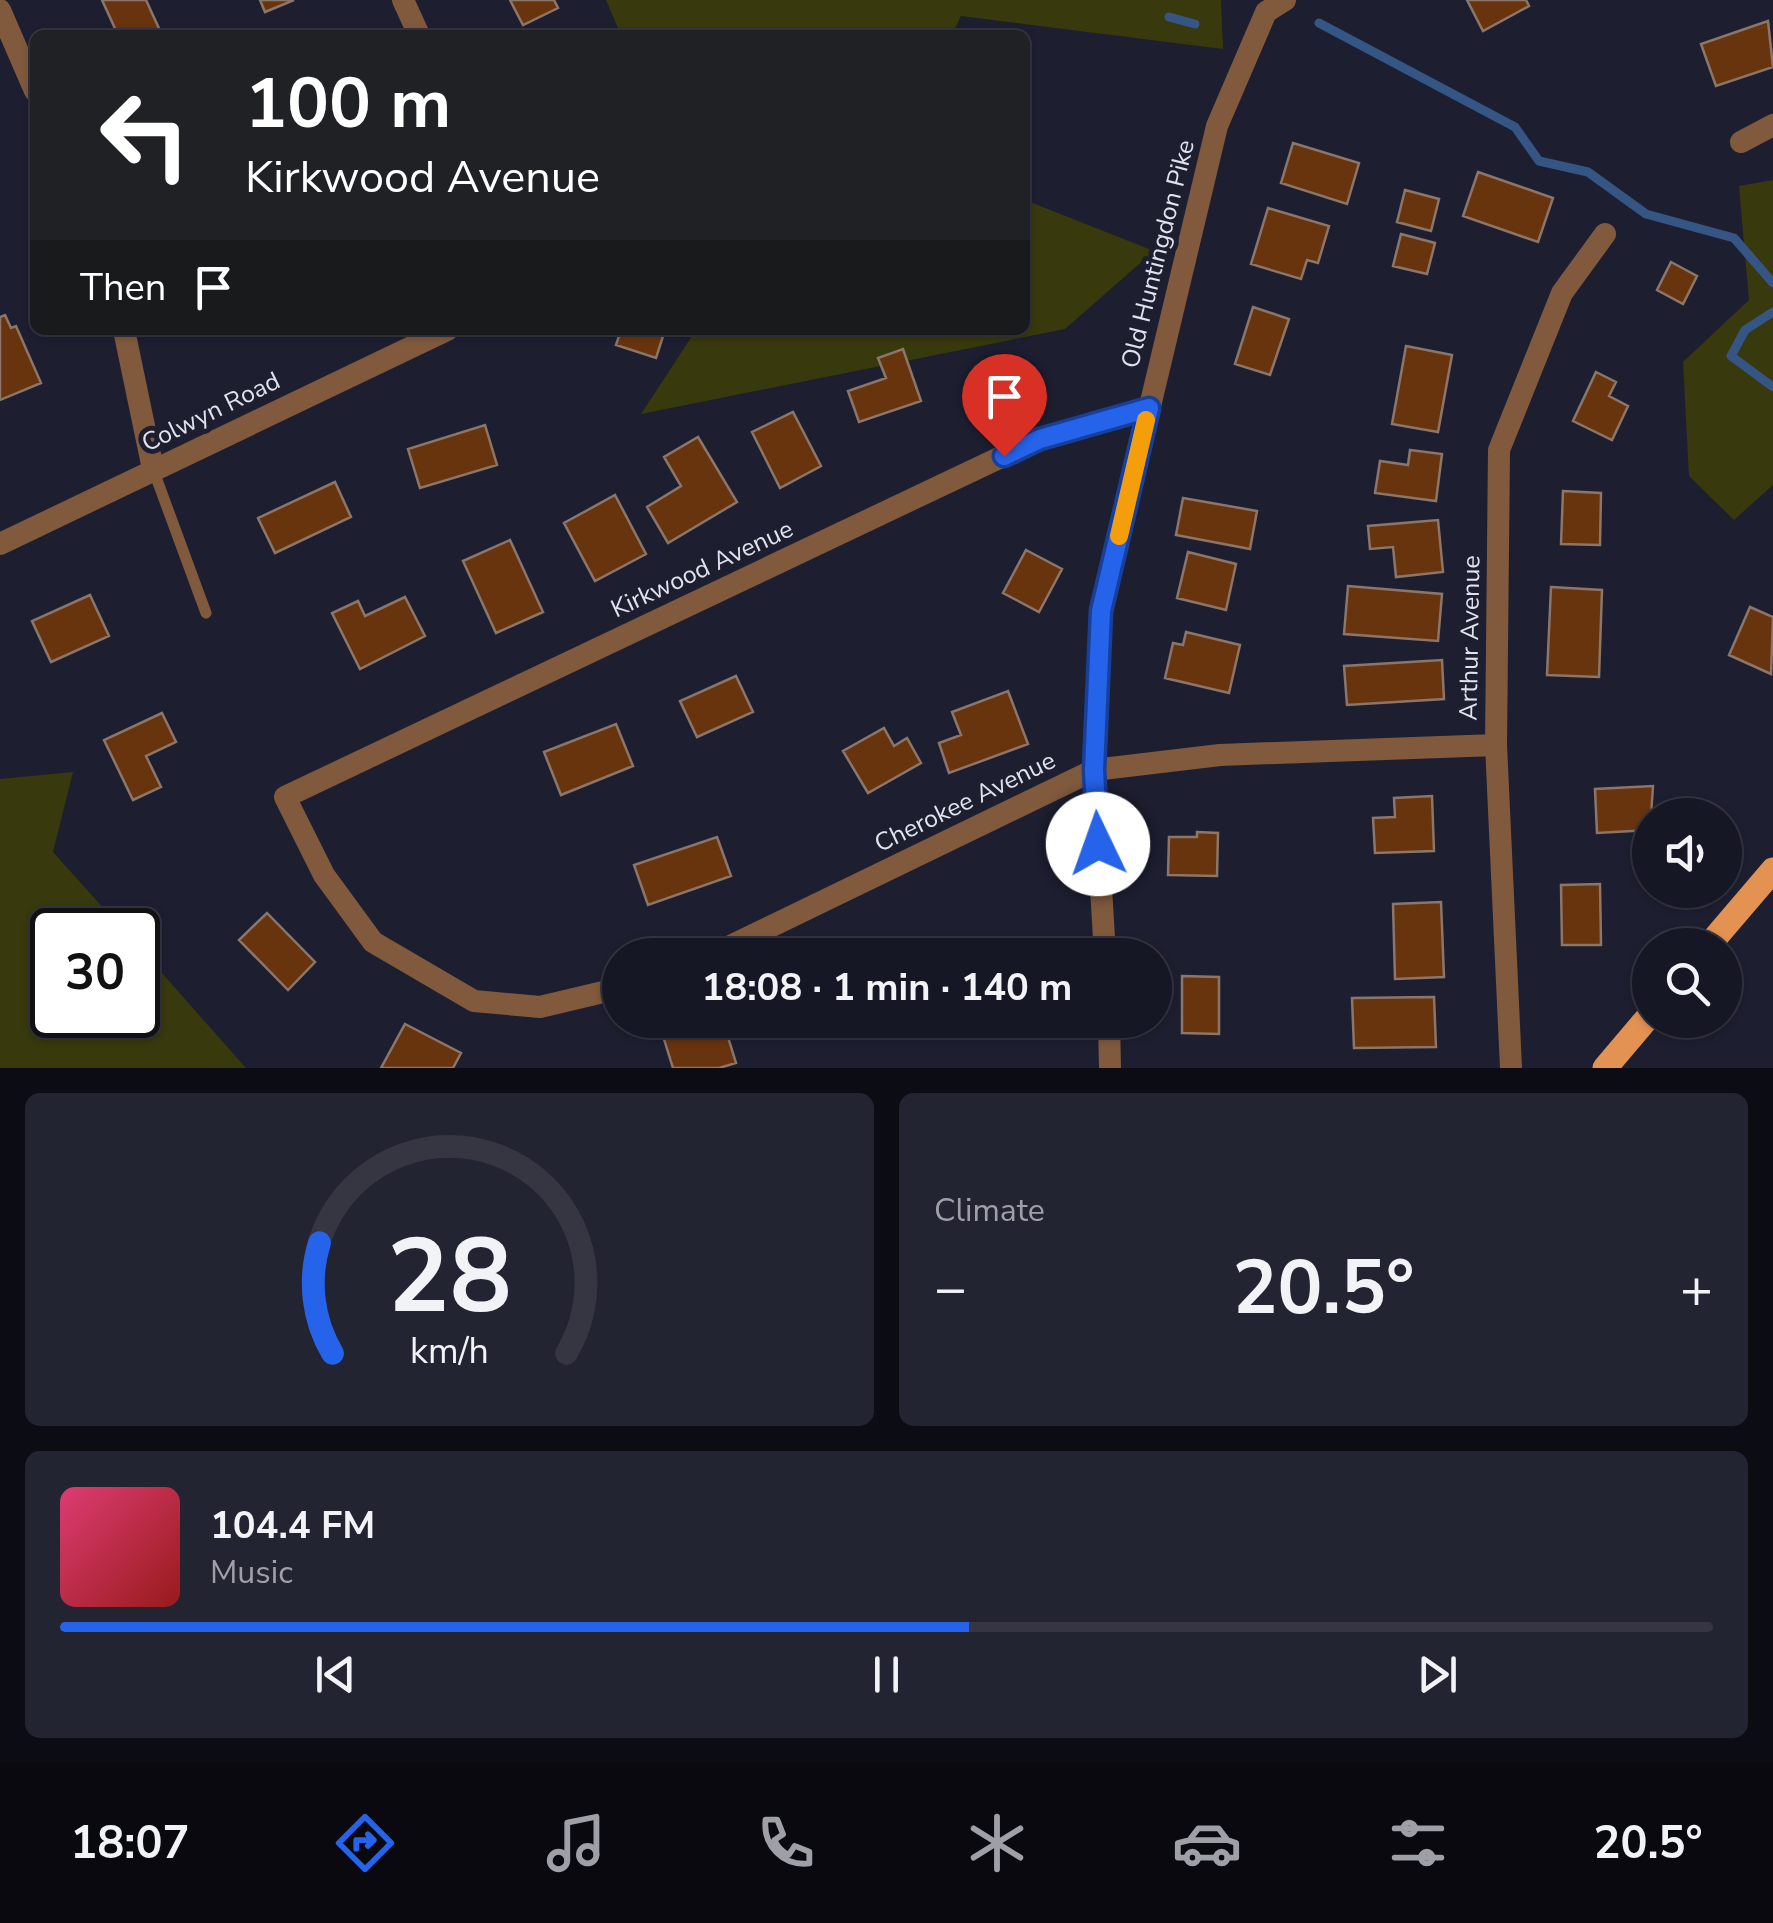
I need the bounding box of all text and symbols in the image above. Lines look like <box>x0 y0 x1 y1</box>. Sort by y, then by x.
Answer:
text: 100 m <box>245 56 451 152</box>
icon: left <box>80 70 210 200</box>
street label: Old Huntingdon Pike <box>1113 136 1203 372</box>
text: Kirkwood Avenue <box>245 147 600 208</box>
icon: arrive <box>186 260 241 315</box>
text: Then <box>80 262 166 313</box>
pin <box>962 354 1047 457</box>
street label: Colwyn Road <box>136 364 286 460</box>
icon: arrive <box>977 369 1032 424</box>
street label: Kirkwood Avenue <box>605 512 799 626</box>
street label: Arthur Avenue <box>1452 555 1488 721</box>
street label: Cherokee Avenue <box>869 743 1061 861</box>
position arrow <box>1046 792 1150 896</box>
map controls <box>1632 798 1742 1038</box>
button: sound <box>1632 798 1742 908</box>
speed limit sign: 30 <box>30 908 160 1038</box>
button: search <box>1632 928 1742 1038</box>
text: 18:08 · 1 min · 140 m <box>702 962 1072 1013</box>
text: Climate <box>934 1189 1045 1232</box>
text: 28 <box>387 1206 512 1348</box>
text: 20.5° <box>1232 1237 1415 1339</box>
text: − <box>934 1251 967 1326</box>
text: + <box>1680 1251 1713 1326</box>
text: km/h <box>410 1327 489 1376</box>
text: 104.4 FM <box>210 1500 375 1551</box>
text: Music <box>210 1551 293 1594</box>
icon: previous <box>308 1647 363 1702</box>
icon: pause <box>859 1647 914 1702</box>
icon: next <box>1410 1647 1465 1702</box>
icon: directions <box>330 1808 400 1878</box>
icon: music <box>541 1808 611 1878</box>
icon: phone <box>751 1808 821 1878</box>
icon: climate <box>962 1808 1032 1878</box>
icon: car <box>1172 1808 1242 1878</box>
icon: filters <box>1383 1808 1453 1878</box>
text: 18:07 <box>70 1813 189 1874</box>
text: 20.5° <box>1593 1813 1703 1874</box>

